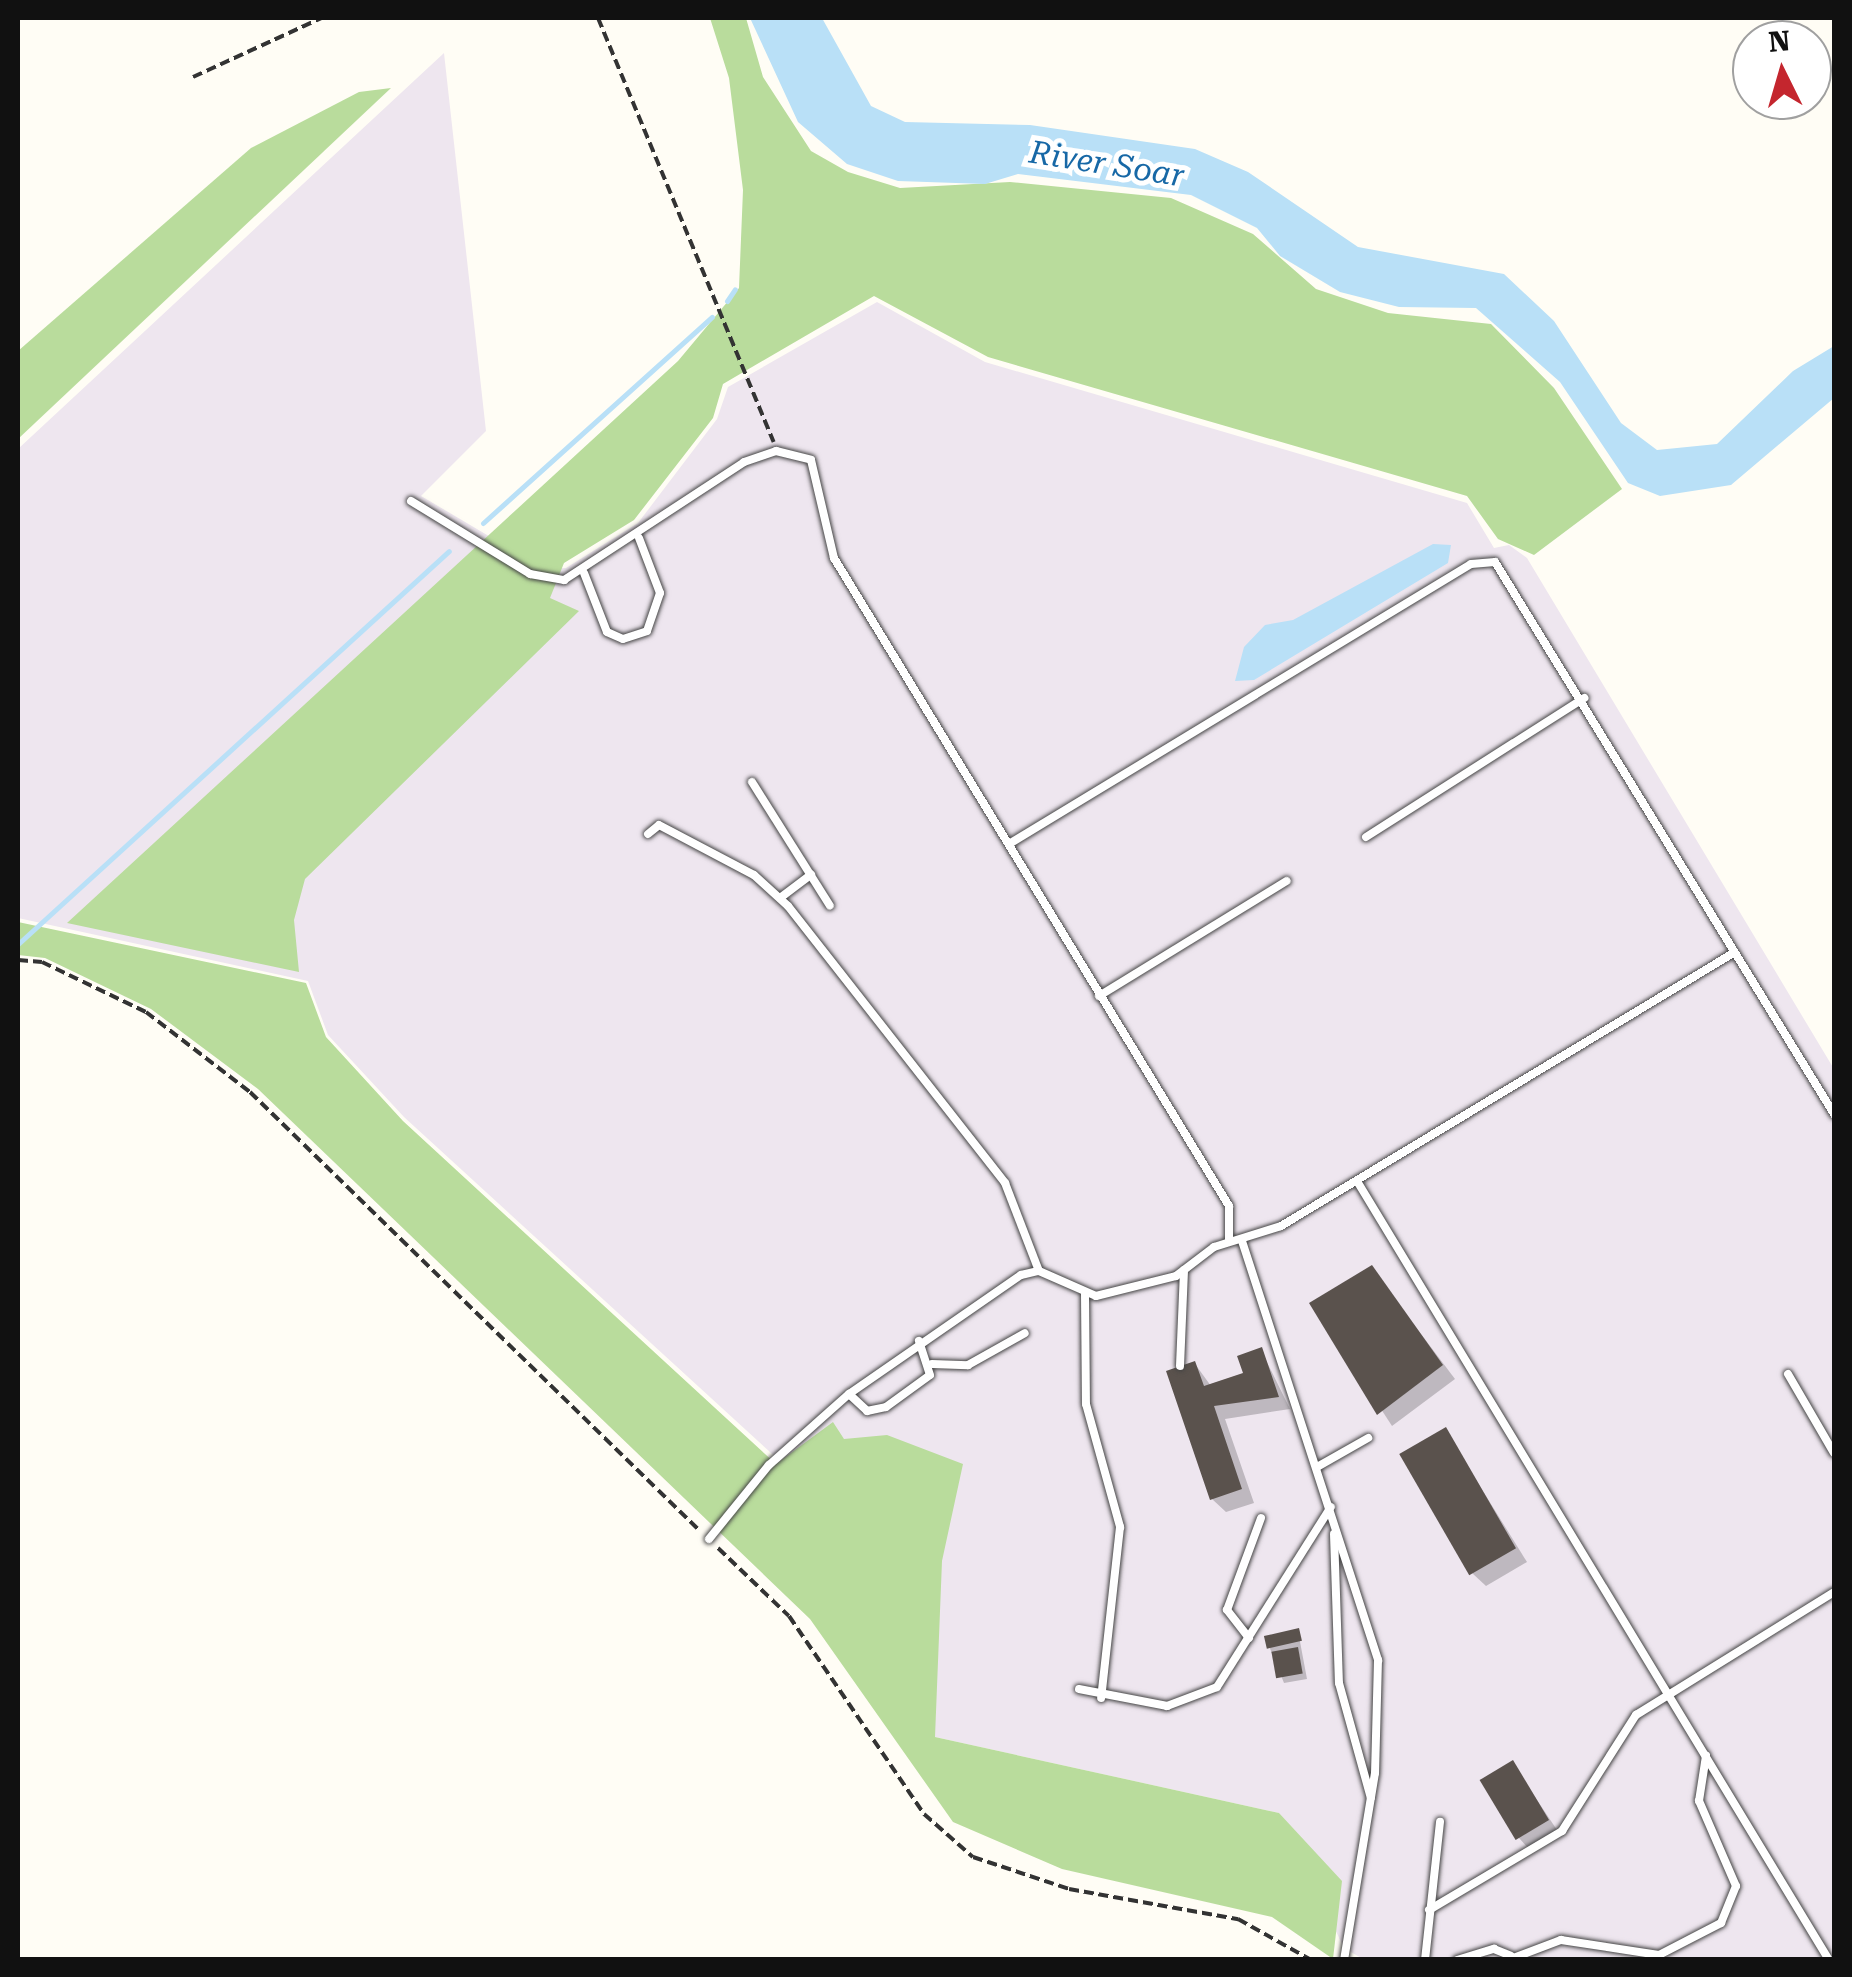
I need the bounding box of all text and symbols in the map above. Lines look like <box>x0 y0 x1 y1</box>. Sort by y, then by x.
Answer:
north arrow <box>1732 20 1832 120</box>
text: N <box>1767 24 1792 59</box>
water label: River Soar <box>1027 133 1187 195</box>

